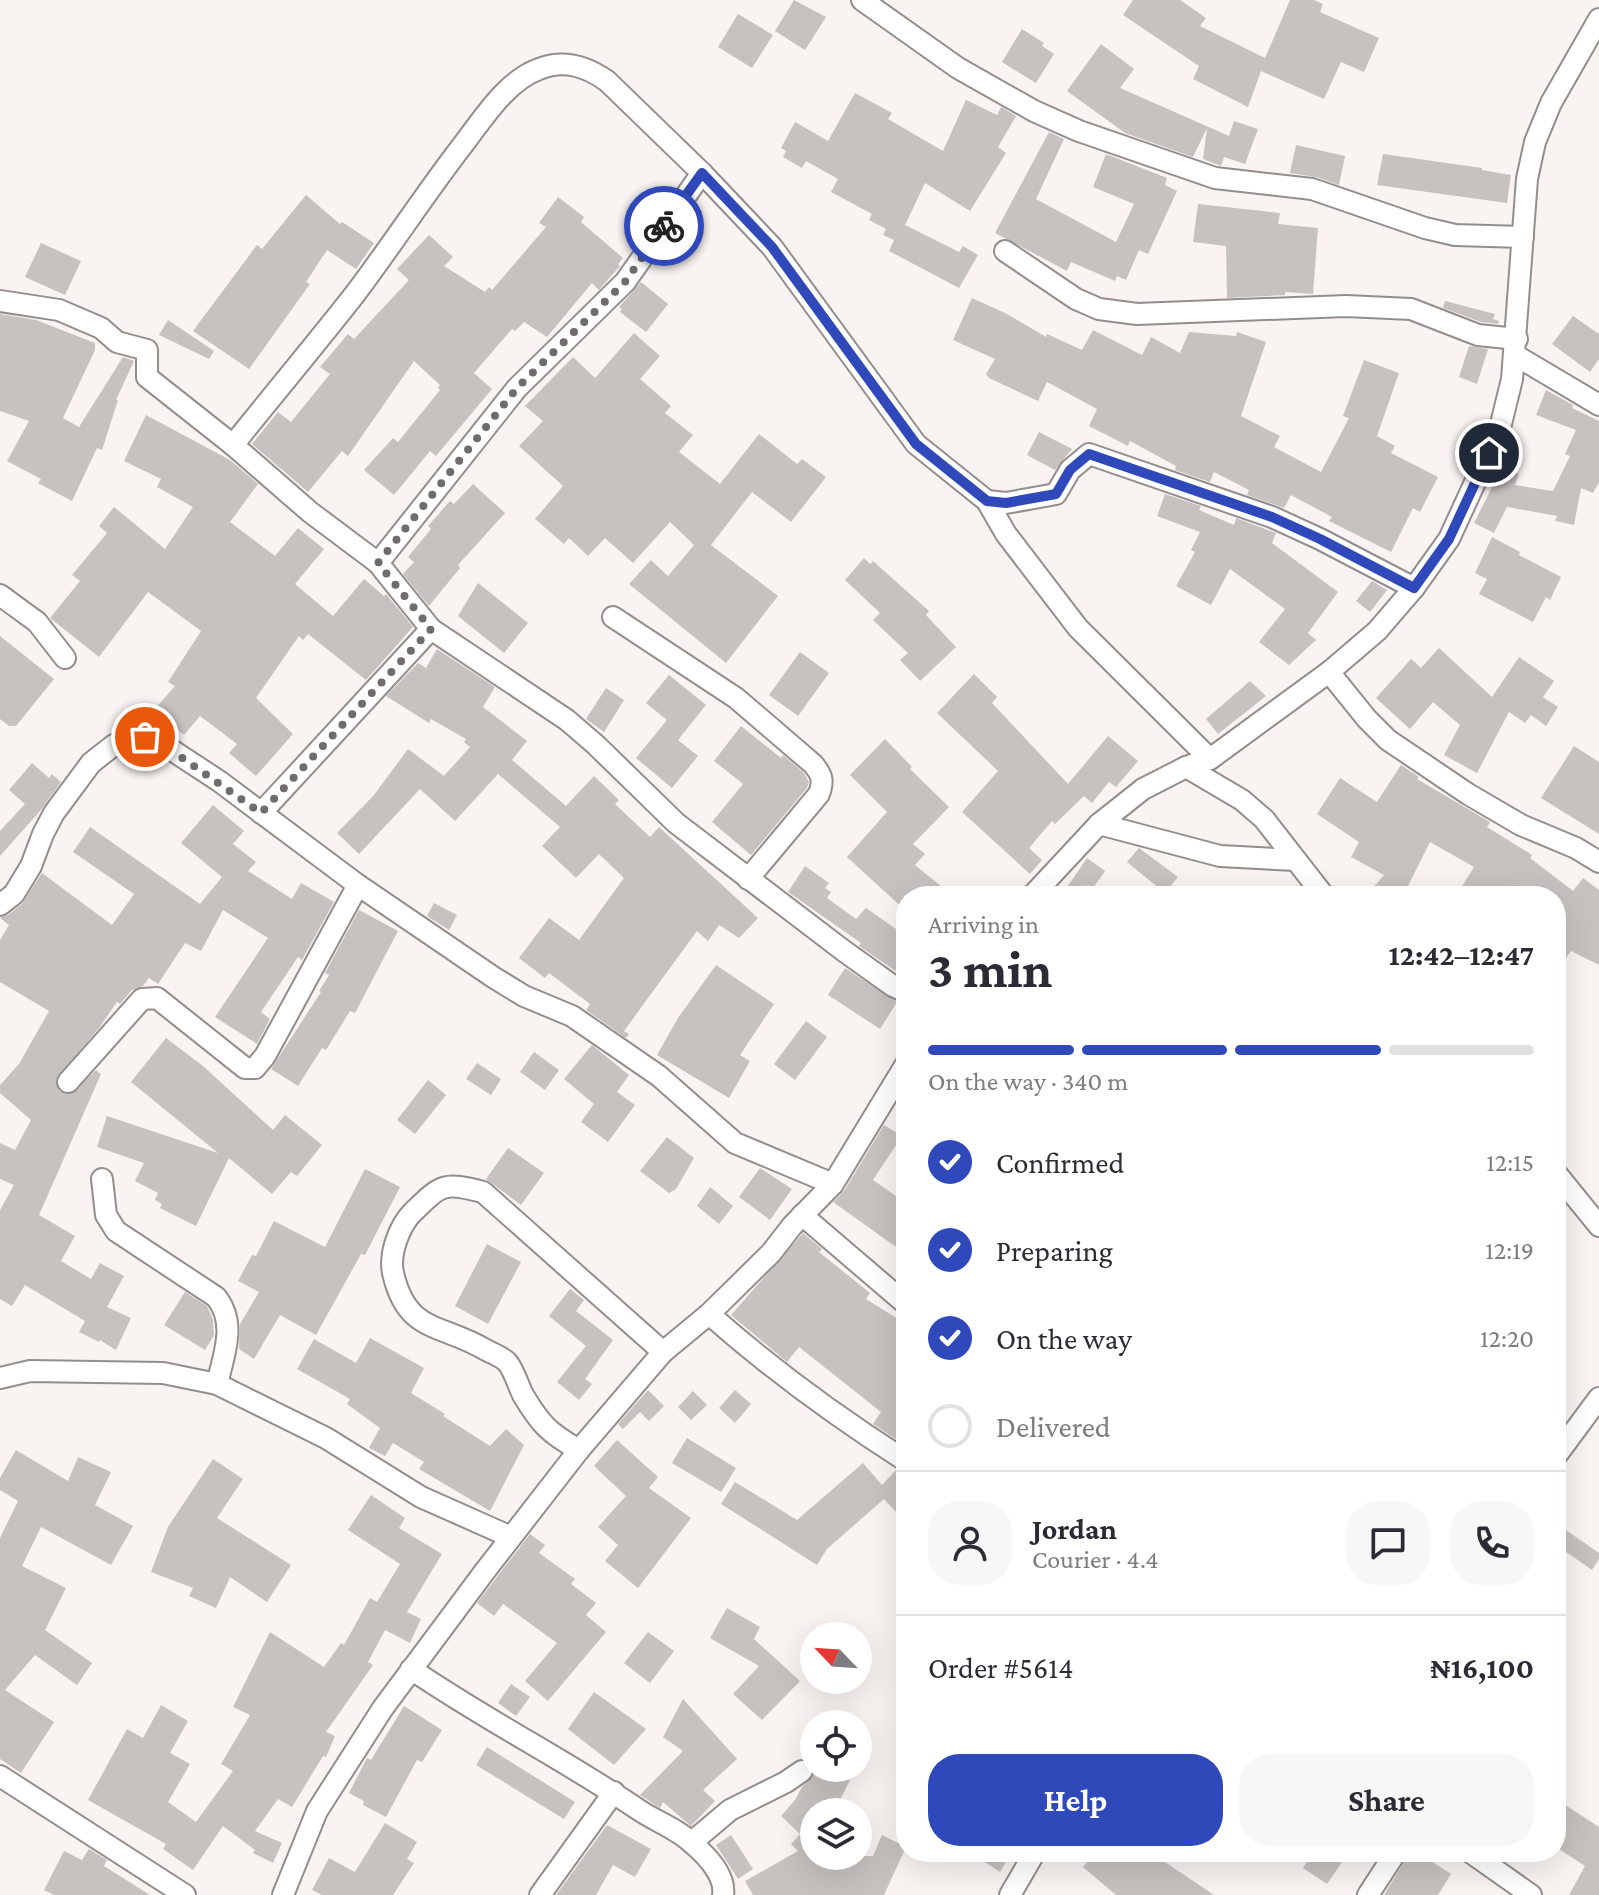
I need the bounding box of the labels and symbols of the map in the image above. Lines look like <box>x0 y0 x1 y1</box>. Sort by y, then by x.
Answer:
courier <box>624 186 704 266</box>
pin <box>1455 419 1523 487</box>
pin <box>111 703 179 771</box>
north arrow <box>800 1622 872 1694</box>

